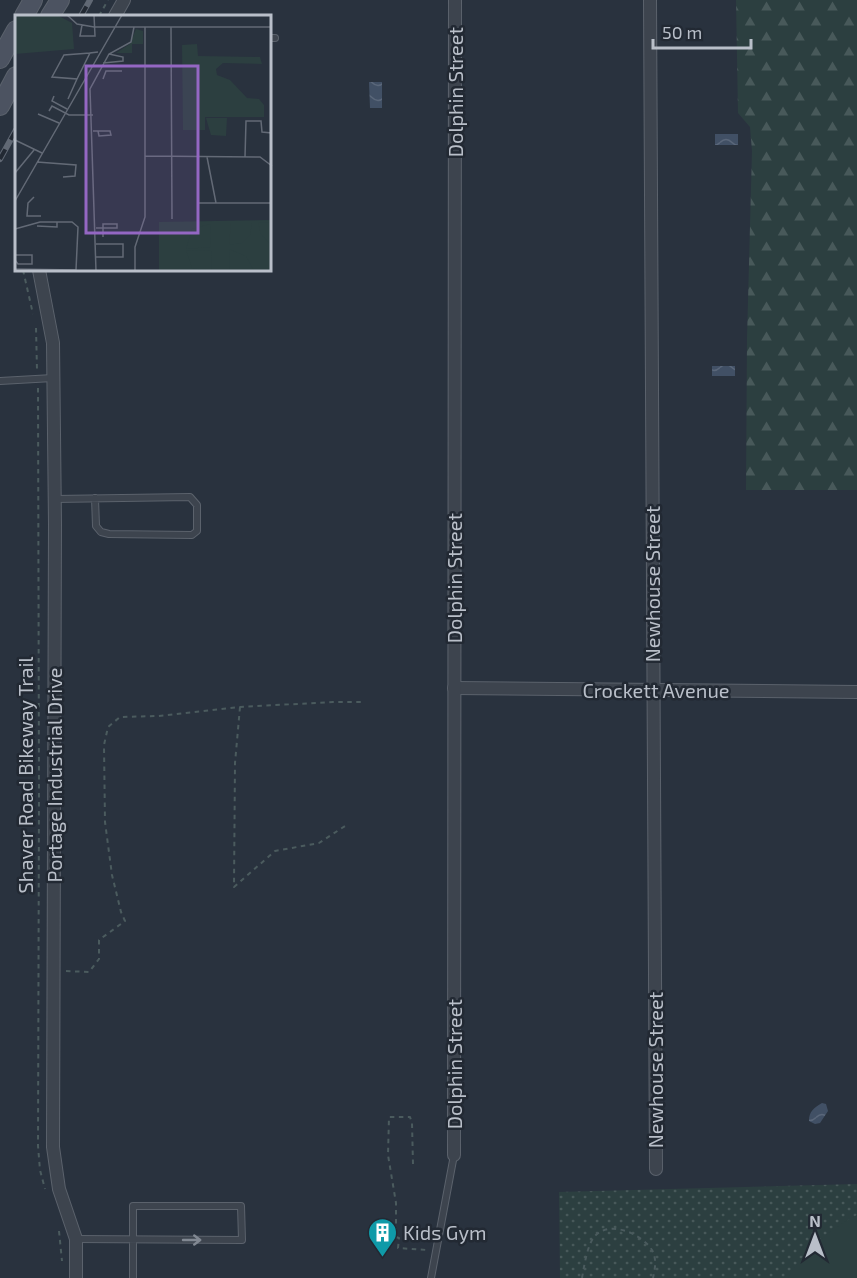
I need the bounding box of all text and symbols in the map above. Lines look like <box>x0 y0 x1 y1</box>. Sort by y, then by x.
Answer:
scale bar <box>653 12 750 50</box>
inset map <box>15 15 272 272</box>
text: 50 m <box>662 21 702 43</box>
street label: Dolphin Street <box>443 26 467 157</box>
street label: Newhouse Street <box>640 505 664 662</box>
street label: Dolphin Street <box>442 512 466 643</box>
street label: Shaver Road Bikeway Trail <box>13 657 37 893</box>
street label: Portage Industrial Drive <box>42 668 66 882</box>
street label: Crockett Avenue <box>582 678 730 702</box>
street label: Newhouse Street <box>643 991 667 1148</box>
street label: Dolphin Street <box>442 998 466 1129</box>
north arrow <box>785 1206 845 1266</box>
text: N <box>809 1211 821 1230</box>
building icon: Kids Gym <box>366 1216 398 1258</box>
place label: Kids Gym <box>403 1220 487 1244</box>
one-way arrow <box>181 1234 201 1246</box>

